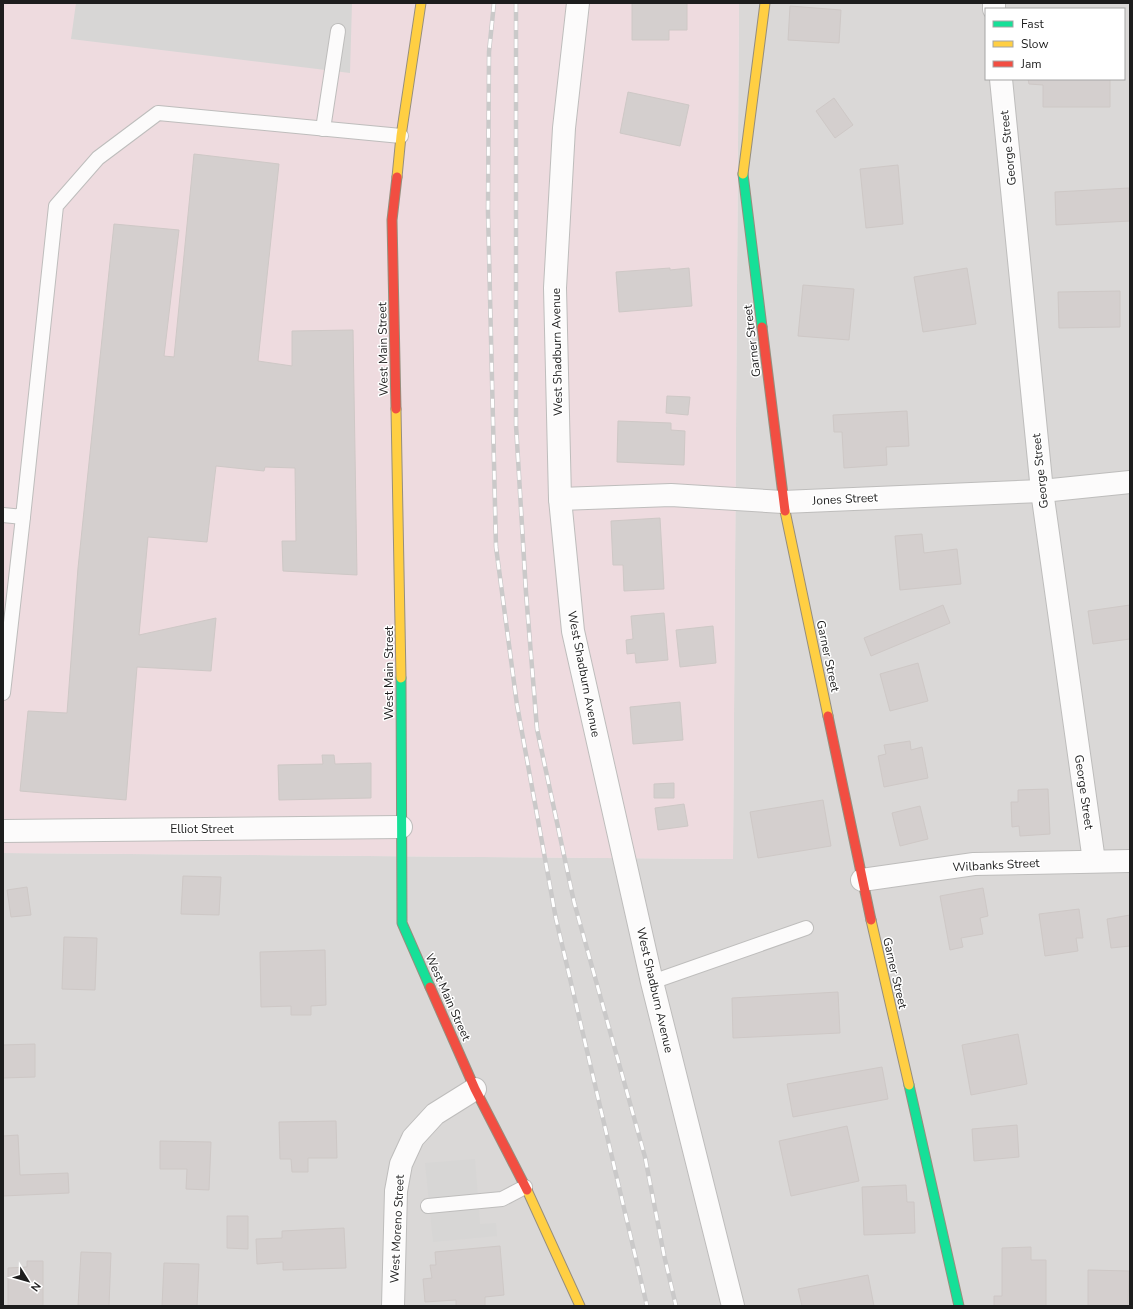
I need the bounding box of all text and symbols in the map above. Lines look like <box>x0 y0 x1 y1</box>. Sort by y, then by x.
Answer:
legend <box>985 8 1125 80</box>
text: Fast <box>1021 16 1044 32</box>
text: Slow <box>1021 36 1049 52</box>
text: Jam <box>1020 56 1042 72</box>
street label: George Street <box>996 109 1020 186</box>
street label: West Shadburn Avenue <box>548 288 566 416</box>
street label: West Main Street <box>374 301 392 396</box>
street label: Garner Street <box>740 303 764 378</box>
street label: George Street <box>1028 432 1052 509</box>
street label: Jones Street <box>811 489 879 509</box>
street label: West Shadburn Avenue <box>564 610 604 738</box>
street label: Garner Street <box>813 619 844 694</box>
street label: West Main Street <box>381 625 397 720</box>
street label: George Street <box>1071 754 1097 831</box>
street label: Elliot Street <box>170 821 235 837</box>
street label: Wilbanks Street <box>952 855 1041 875</box>
street label: West Shadburn Avenue <box>633 926 677 1054</box>
street label: Garner Street <box>879 936 911 1011</box>
street label: West Main Street <box>422 951 475 1044</box>
street label: West Moreno Street <box>386 1173 408 1284</box>
north arrow <box>8 1261 48 1301</box>
text: N <box>27 1279 44 1295</box>

